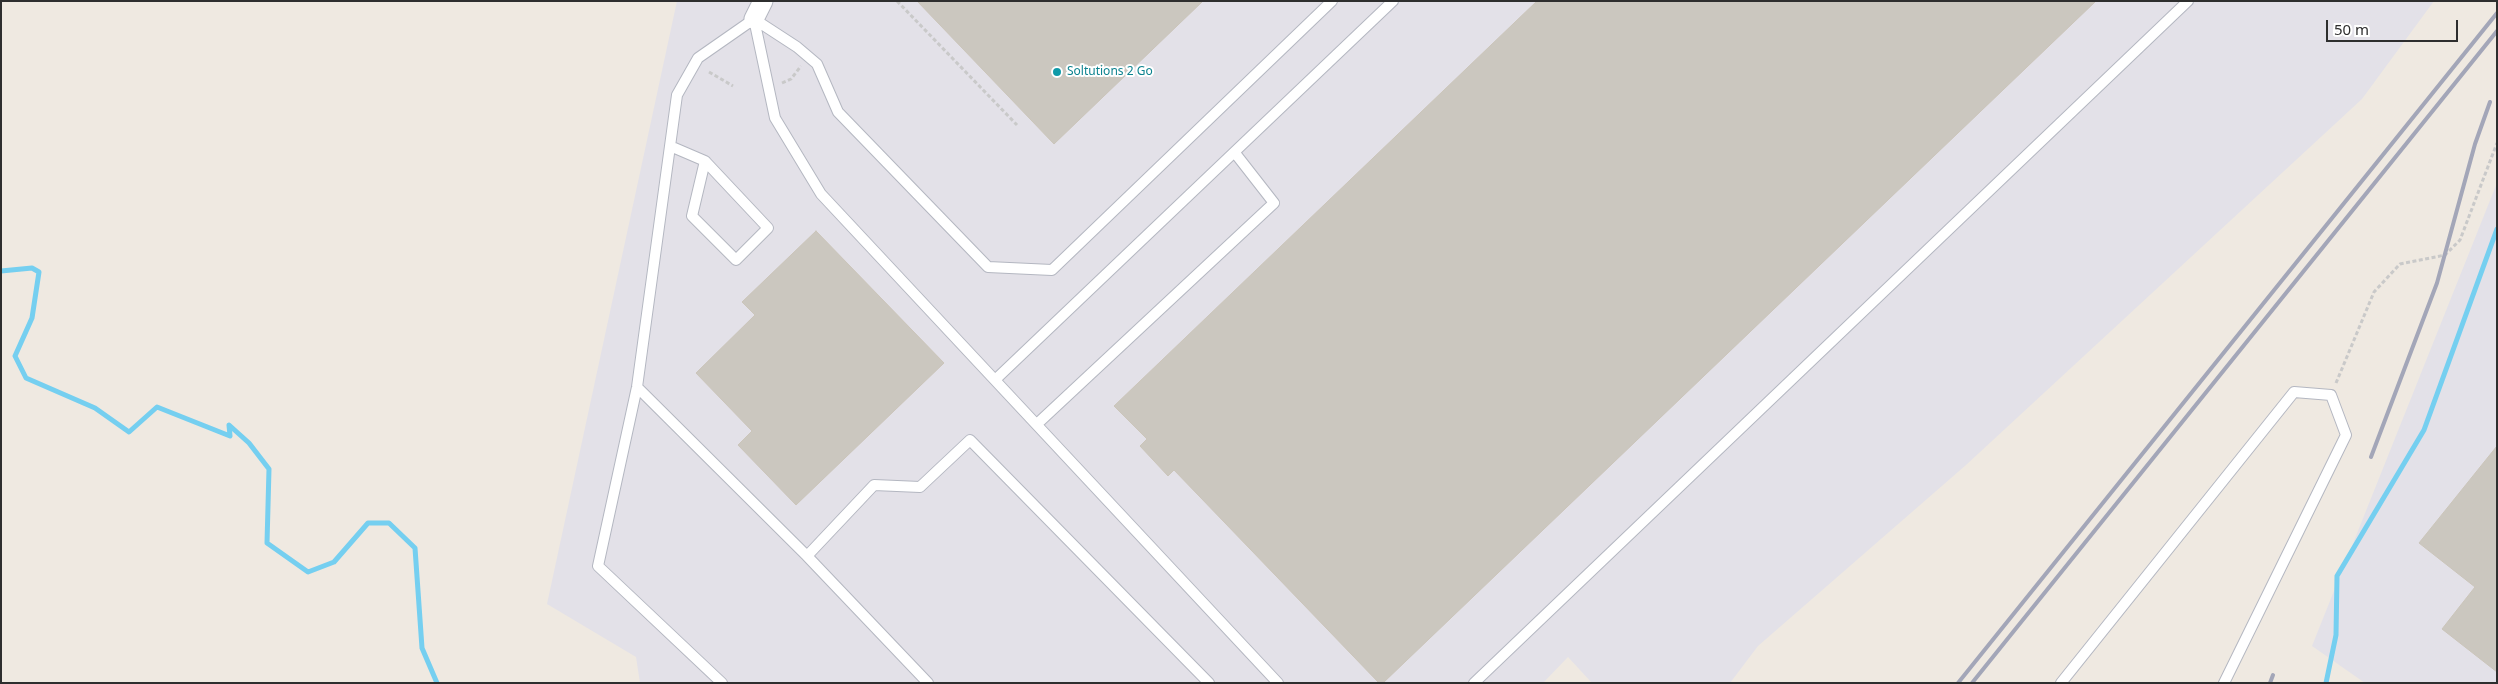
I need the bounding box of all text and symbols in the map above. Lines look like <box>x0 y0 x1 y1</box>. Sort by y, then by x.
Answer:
scale bar <box>2328 10 2460 42</box>
text: 50 m <box>2334 19 2369 39</box>
place label: Soltutions 2 Go <box>1067 65 1153 79</box>
marker: Soltutions 2 Go <box>1051 66 1063 78</box>

